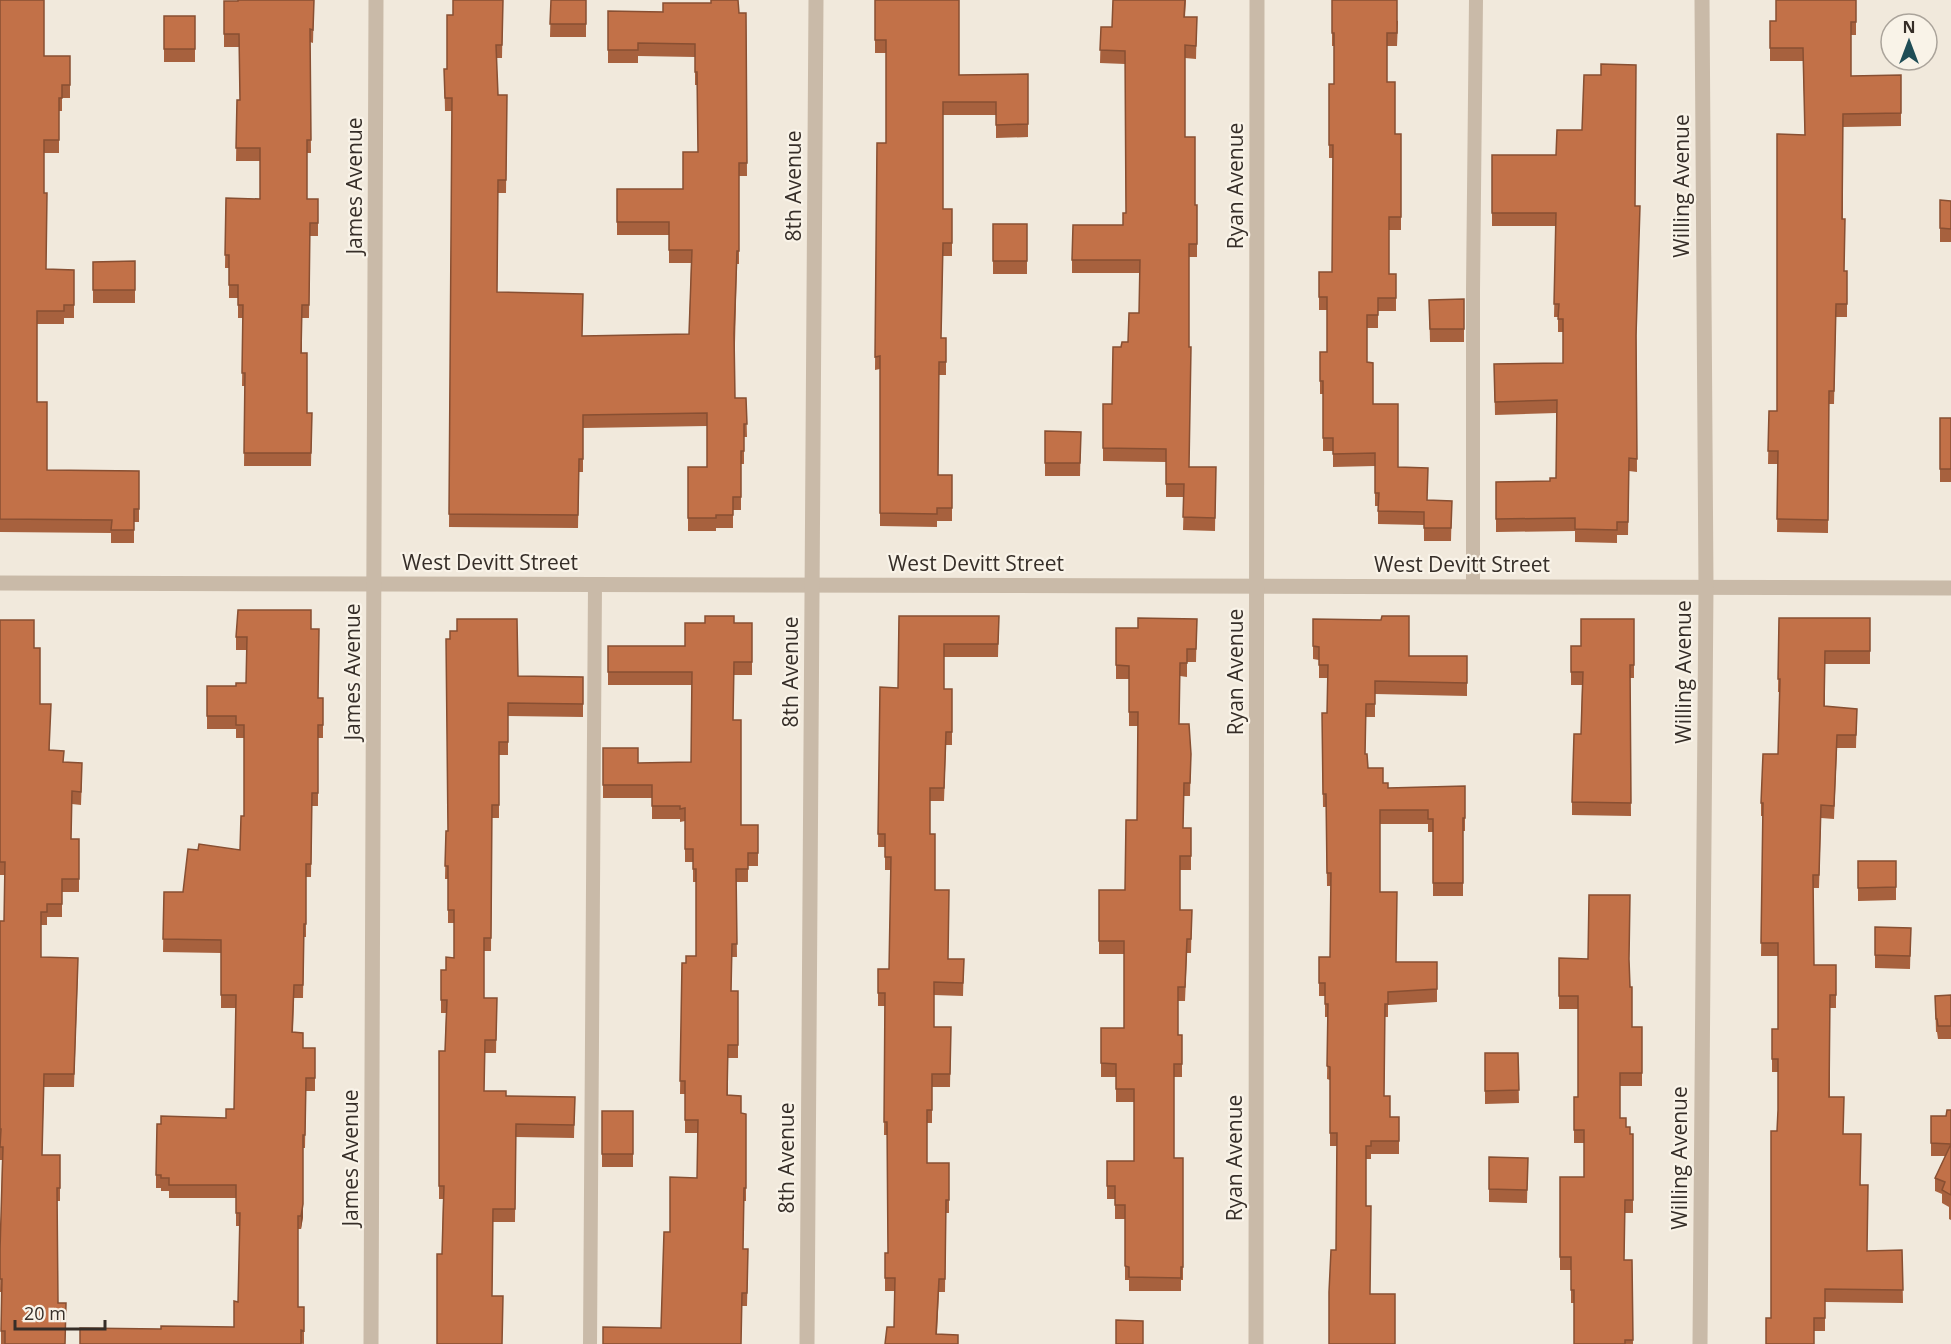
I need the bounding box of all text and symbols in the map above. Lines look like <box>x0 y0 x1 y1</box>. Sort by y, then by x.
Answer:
north arrow <box>1879 12 1939 72</box>
text: N <box>1902 16 1916 38</box>
street label: Willing Avenue <box>1667 114 1695 258</box>
street label: James Avenue <box>340 117 368 257</box>
street label: Ryan Avenue <box>1221 123 1249 249</box>
street label: 8th Avenue <box>779 131 807 241</box>
street label: West Devitt Street <box>402 548 578 576</box>
street label: West Devitt Street <box>888 549 1064 577</box>
street label: West Devitt Street <box>1374 550 1550 578</box>
street label: Willing Avenue <box>1669 600 1697 744</box>
street label: James Avenue <box>338 603 366 743</box>
street label: Ryan Avenue <box>1221 609 1249 735</box>
street label: 8th Avenue <box>776 617 804 727</box>
street label: Willing Avenue <box>1665 1086 1693 1230</box>
street label: James Avenue <box>336 1089 364 1229</box>
street label: Ryan Avenue <box>1220 1095 1248 1221</box>
street label: 8th Avenue <box>772 1103 800 1213</box>
scale bar <box>15 1293 105 1331</box>
text: 20 m <box>24 1301 66 1325</box>

